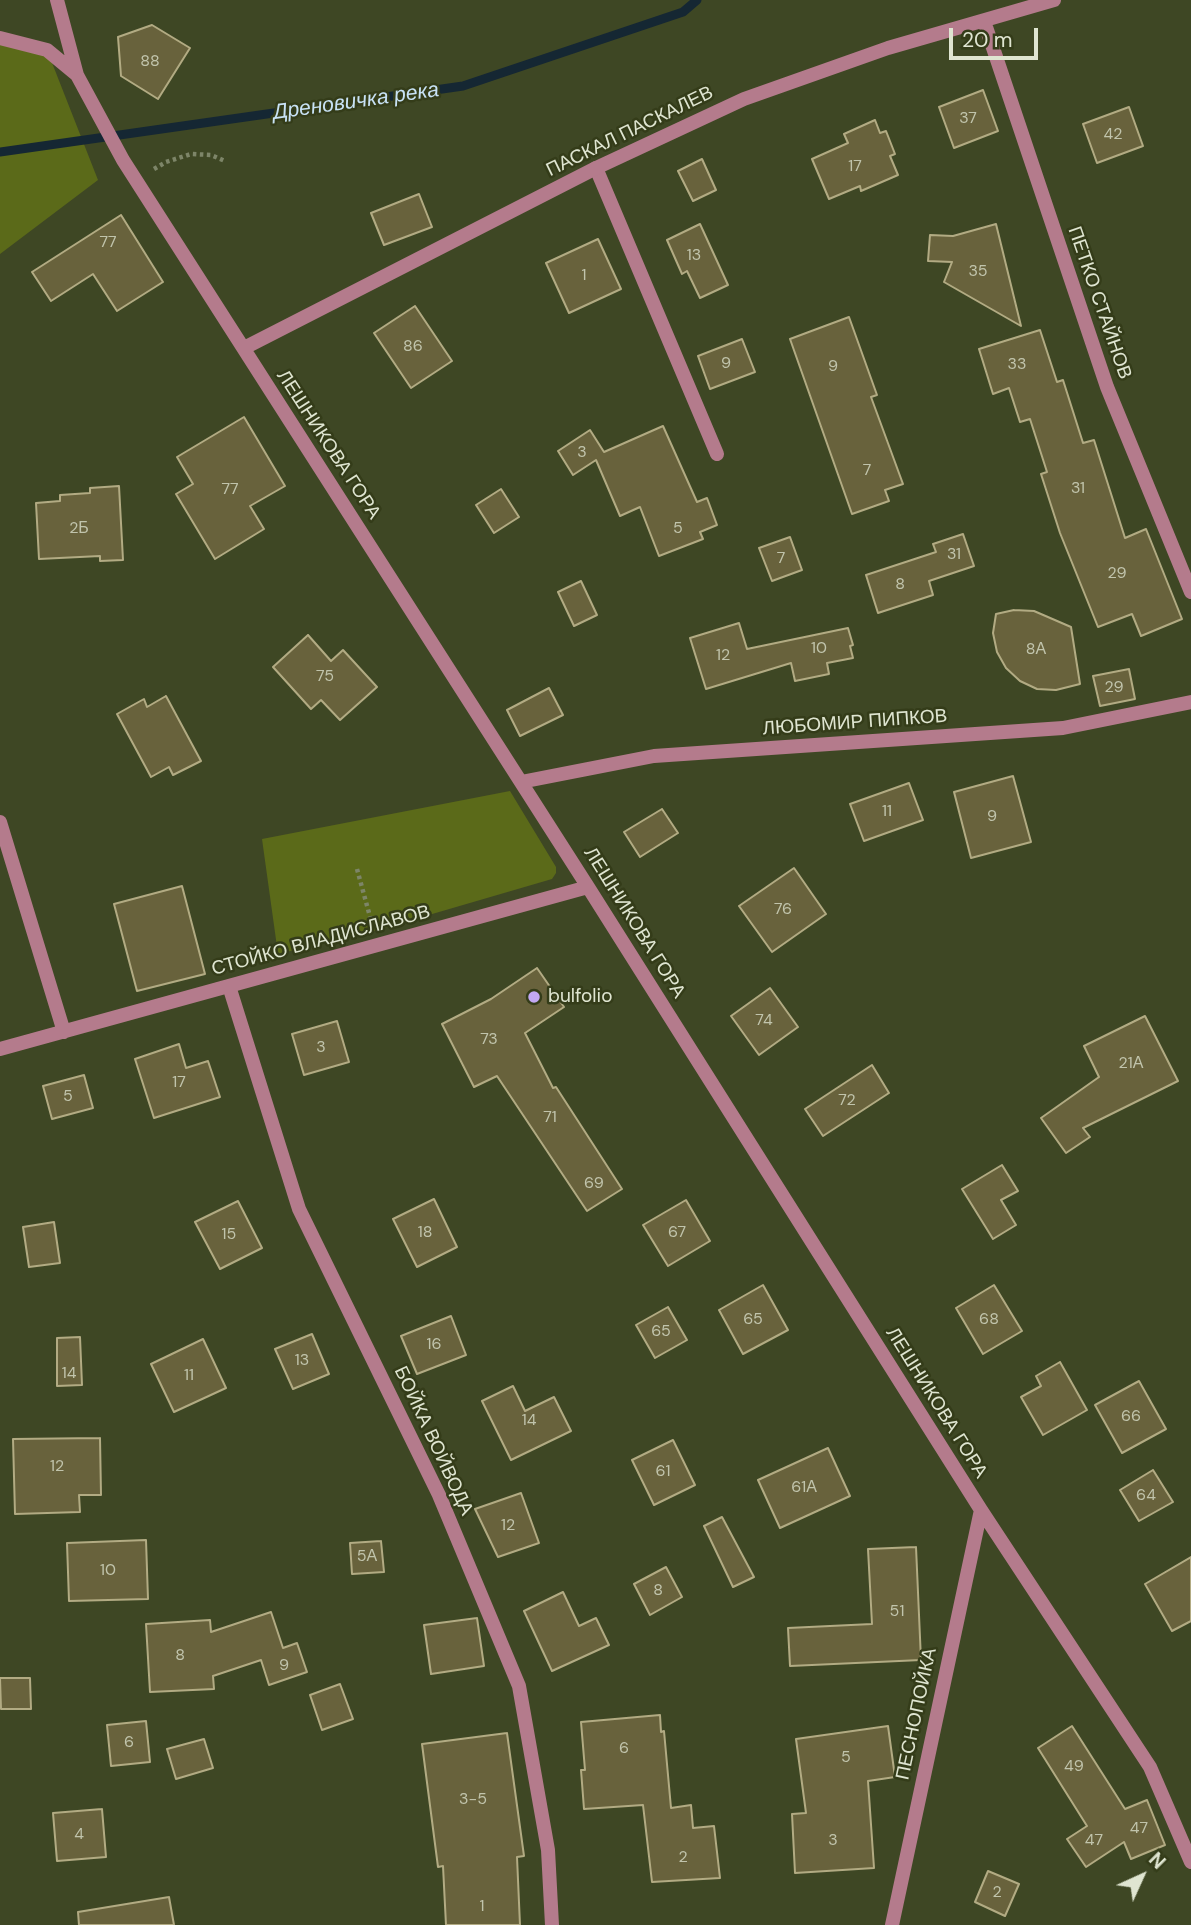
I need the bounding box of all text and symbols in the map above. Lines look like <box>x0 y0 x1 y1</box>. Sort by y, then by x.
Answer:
scale bar <box>953 14 1042 58</box>
text: 20 m <box>962 26 1013 54</box>
house number: 88 <box>140 52 160 72</box>
water label: Дреновичка река <box>271 78 441 126</box>
street label: ПАСКАЛ ПАСКАЛЕВ <box>543 82 717 182</box>
house number: 37 <box>959 109 977 129</box>
house number: 42 <box>1104 125 1122 145</box>
house number: 17 <box>848 157 862 177</box>
street label: ПЕТКО СТАЙНОВ <box>1062 224 1136 382</box>
house number: 77 <box>99 233 117 253</box>
house number: 13 <box>687 246 701 266</box>
house number: 35 <box>968 262 988 282</box>
house number: 1 <box>582 266 586 286</box>
house number: 86 <box>403 337 423 357</box>
house number: 9 <box>721 354 731 374</box>
house number: 33 <box>1008 355 1026 375</box>
house number: 9 <box>828 357 838 377</box>
street label: ЛЕШНИКОВА ГОРА <box>271 366 385 524</box>
house number: 3 <box>577 443 587 463</box>
house number: 7 <box>863 461 871 481</box>
house number: 31 <box>1071 479 1085 499</box>
house number: 77 <box>221 480 239 500</box>
house number: 2Б <box>69 519 89 539</box>
house number: 5 <box>673 519 683 539</box>
house number: 31 <box>947 545 961 565</box>
house number: 7 <box>777 549 785 569</box>
house number: 29 <box>1107 564 1127 584</box>
house number: 8 <box>895 575 905 595</box>
house number: 10 <box>811 639 827 659</box>
house number: 8А <box>1026 640 1046 660</box>
house number: 12 <box>716 646 730 666</box>
house number: 75 <box>316 667 334 687</box>
house number: 29 <box>1104 678 1124 698</box>
street label: ЛЮБОМИР ПИПКОВ <box>762 705 948 741</box>
house number: 11 <box>882 802 892 822</box>
house number: 9 <box>987 807 997 827</box>
street label: ЛЕШНИКОВА ГОРА <box>578 843 690 1003</box>
house number: 76 <box>774 900 792 920</box>
street label: СТОЙКО ВЛАДИСЛАВОВ <box>209 901 433 981</box>
place label: bulfolio <box>548 986 612 1008</box>
marker: bulfolio <box>526 989 542 1005</box>
house number: 74 <box>755 1011 773 1031</box>
house number: 73 <box>480 1030 498 1050</box>
house number: 3 <box>316 1038 326 1058</box>
house number: 21А <box>1119 1054 1143 1074</box>
house number: 17 <box>172 1073 186 1093</box>
house number: 5 <box>63 1087 73 1107</box>
house number: 72 <box>838 1091 856 1111</box>
house number: 71 <box>543 1108 557 1128</box>
house number: 69 <box>584 1174 604 1194</box>
house number: 18 <box>418 1223 432 1243</box>
house number: 67 <box>668 1223 686 1243</box>
house number: 15 <box>222 1225 236 1245</box>
house number: 65 <box>743 1310 763 1330</box>
house number: 68 <box>979 1310 999 1330</box>
house number: 65 <box>651 1322 671 1342</box>
street label: ЛЕШНИКОВА ГОРА <box>880 1323 992 1483</box>
house number: 16 <box>426 1335 442 1355</box>
house number: 13 <box>295 1351 309 1371</box>
street label: БОЙКА ВОЙВОДА <box>388 1363 478 1519</box>
house number: 14 <box>62 1364 76 1384</box>
house number: 11 <box>184 1366 194 1386</box>
house number: 66 <box>1121 1407 1141 1427</box>
house number: 14 <box>522 1411 536 1431</box>
house number: 12 <box>50 1457 64 1477</box>
house number: 61 <box>655 1462 671 1482</box>
house number: 61А <box>791 1478 817 1498</box>
house number: 64 <box>1136 1486 1156 1506</box>
house number: 12 <box>501 1516 515 1536</box>
house number: 5А <box>357 1547 377 1567</box>
house number: 10 <box>100 1561 116 1581</box>
house number: 8 <box>653 1581 663 1601</box>
house number: 51 <box>890 1602 904 1622</box>
house number: 8 <box>175 1646 185 1666</box>
street label: ПЕСНОПОЙКА <box>892 1646 942 1782</box>
house number: 9 <box>279 1656 289 1676</box>
house number: 6 <box>124 1733 134 1753</box>
house number: 6 <box>619 1739 629 1759</box>
house number: 5 <box>841 1748 851 1768</box>
house number: 49 <box>1064 1757 1084 1777</box>
house number: 3-5 <box>459 1790 487 1810</box>
house number: 47 <box>1130 1819 1148 1839</box>
house number: 4 <box>74 1825 84 1845</box>
house number: 3 <box>828 1831 838 1851</box>
house number: 47 <box>1085 1831 1103 1851</box>
north arrow <box>1107 1841 1177 1911</box>
text: N <box>1143 1847 1171 1875</box>
house number: 2 <box>678 1848 688 1868</box>
house number: 2 <box>992 1883 1002 1903</box>
house number: 1 <box>480 1897 484 1917</box>

